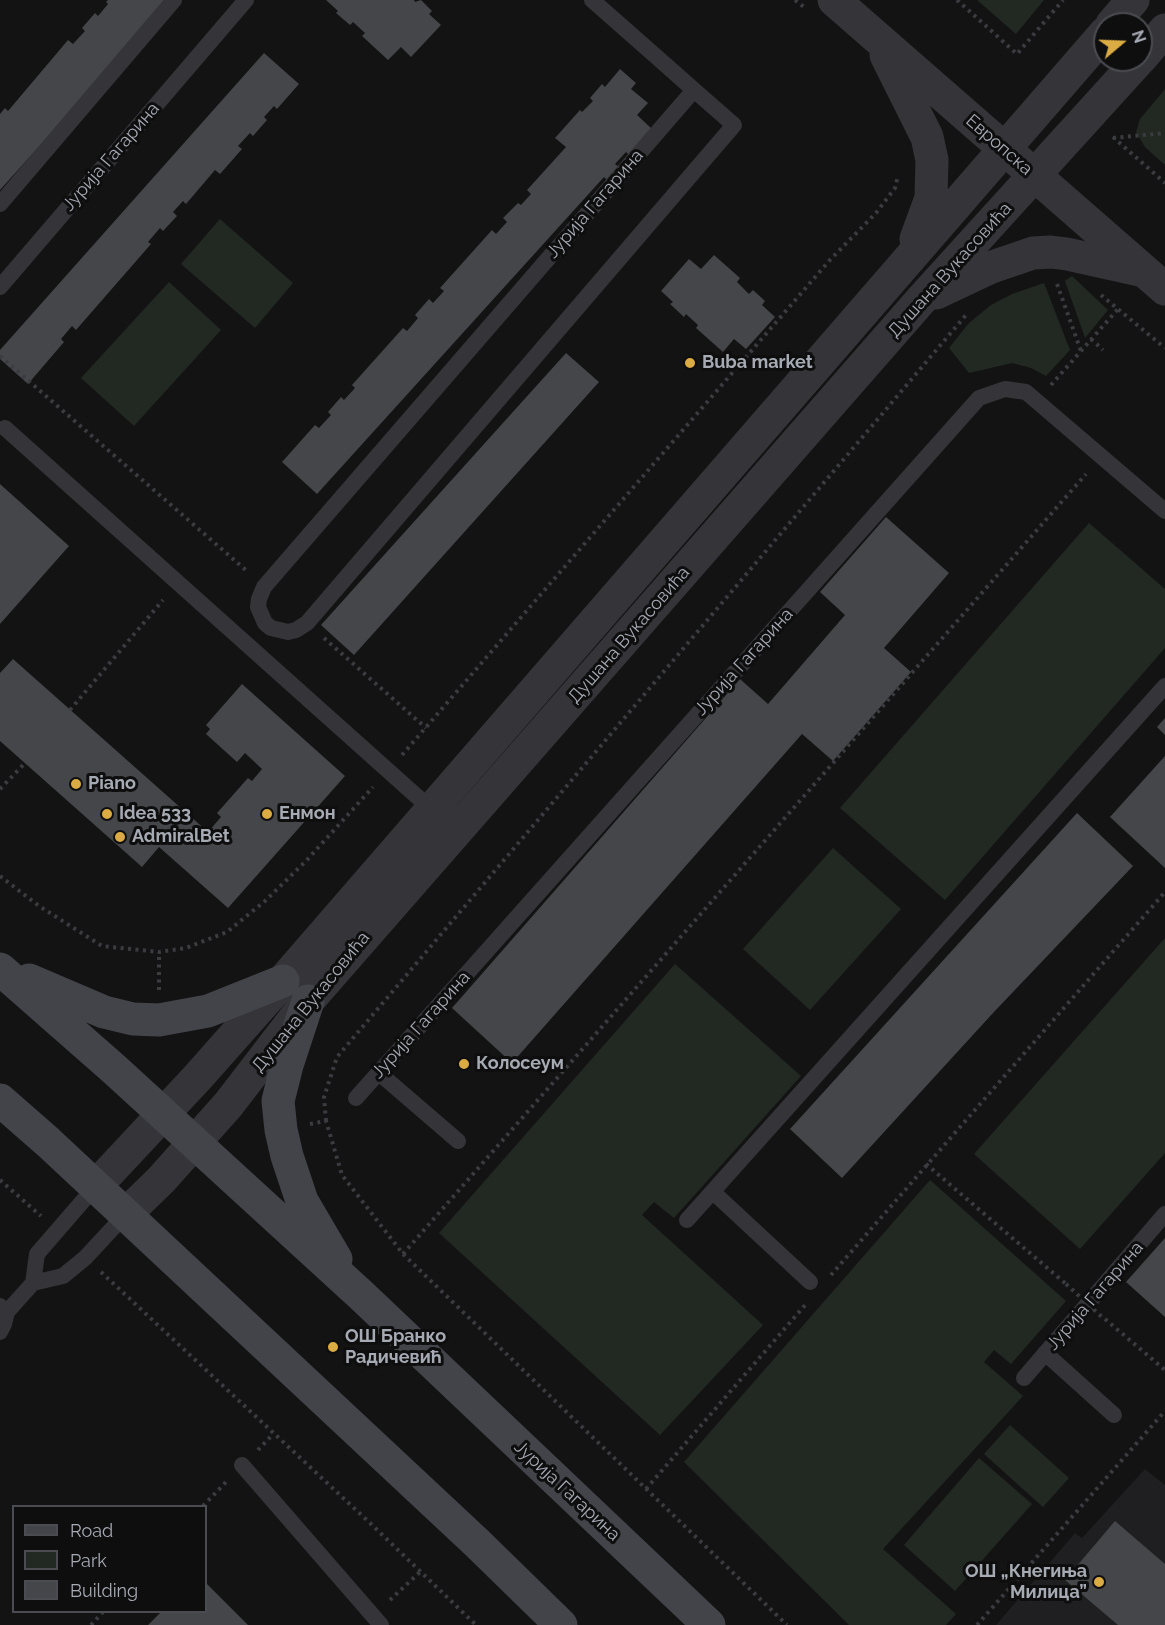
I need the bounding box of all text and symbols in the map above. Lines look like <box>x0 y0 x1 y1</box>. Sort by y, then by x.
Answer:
north arrow <box>1093 12 1153 72</box>
text: N <box>1128 28 1150 45</box>
street label: Јурија Гагарина <box>58 98 164 216</box>
street label: Европска <box>961 110 1037 180</box>
street label: Јурија Гагарина <box>542 145 648 263</box>
street label: Душана Вукасовића <box>884 198 1016 342</box>
place label: Buba market <box>702 352 813 374</box>
marker: Buba market <box>683 356 697 370</box>
street label: Душана Вукасовића <box>564 562 694 708</box>
street label: Јурија Гагарина <box>690 604 798 720</box>
place label: Piano <box>88 773 136 795</box>
marker: Piano <box>69 777 83 791</box>
place label: Idea 533 <box>119 803 191 825</box>
place label: Енмон <box>279 803 336 825</box>
marker: Idea 533 <box>100 807 114 821</box>
marker: Енмон <box>260 807 274 821</box>
place label: AdmiralBet <box>132 826 230 848</box>
marker: AdmiralBet <box>113 830 127 844</box>
street label: Душана Вукасовића <box>248 927 374 1077</box>
street label: Јурија Гагарина <box>367 967 475 1083</box>
place label: Колосеум <box>476 1053 564 1075</box>
marker: Колосеум <box>457 1057 471 1071</box>
street label: Јурија Гагарина <box>1042 1237 1148 1355</box>
place label: ОШ Бранко Радичевић <box>345 1326 446 1368</box>
marker: ОШ Бранко Радичевић <box>326 1340 340 1354</box>
street label: Јурија Гагарина <box>510 1436 624 1546</box>
legend <box>12 1505 207 1613</box>
text: Road <box>70 1520 113 1541</box>
text: Park <box>70 1550 107 1571</box>
place label: ОШ „Кнегиња Милица” <box>965 1561 1087 1604</box>
marker: ОШ „Кнегиња Милица” <box>1092 1575 1106 1589</box>
text: Building <box>70 1580 138 1601</box>

